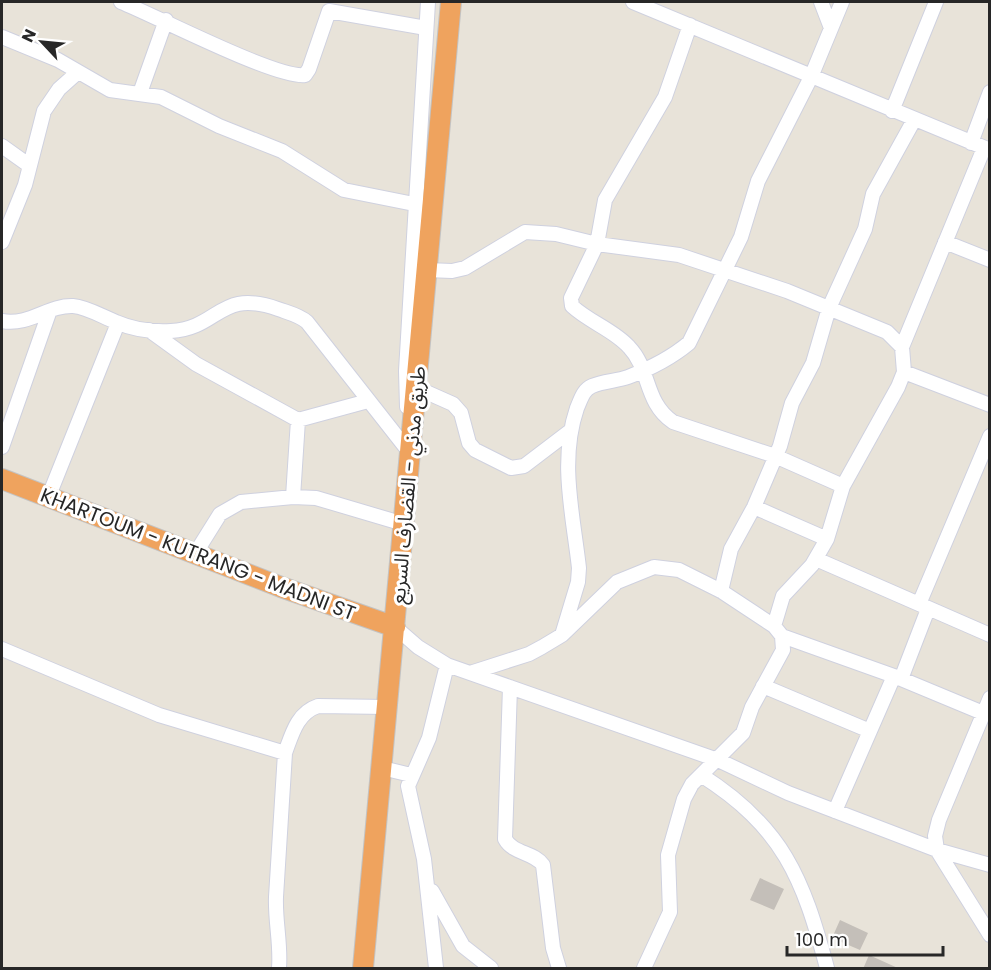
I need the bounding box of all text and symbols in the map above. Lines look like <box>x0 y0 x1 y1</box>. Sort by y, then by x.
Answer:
north arrow <box>12 12 72 72</box>
text: N <box>16 25 42 46</box>
street label: طريق مدني - القضارف السريع <box>384 365 434 605</box>
street label: KHARTOUM - KUTRANG - MADNI ST <box>36 481 360 627</box>
scale bar <box>787 919 943 957</box>
text: 100 m <box>796 927 848 952</box>

